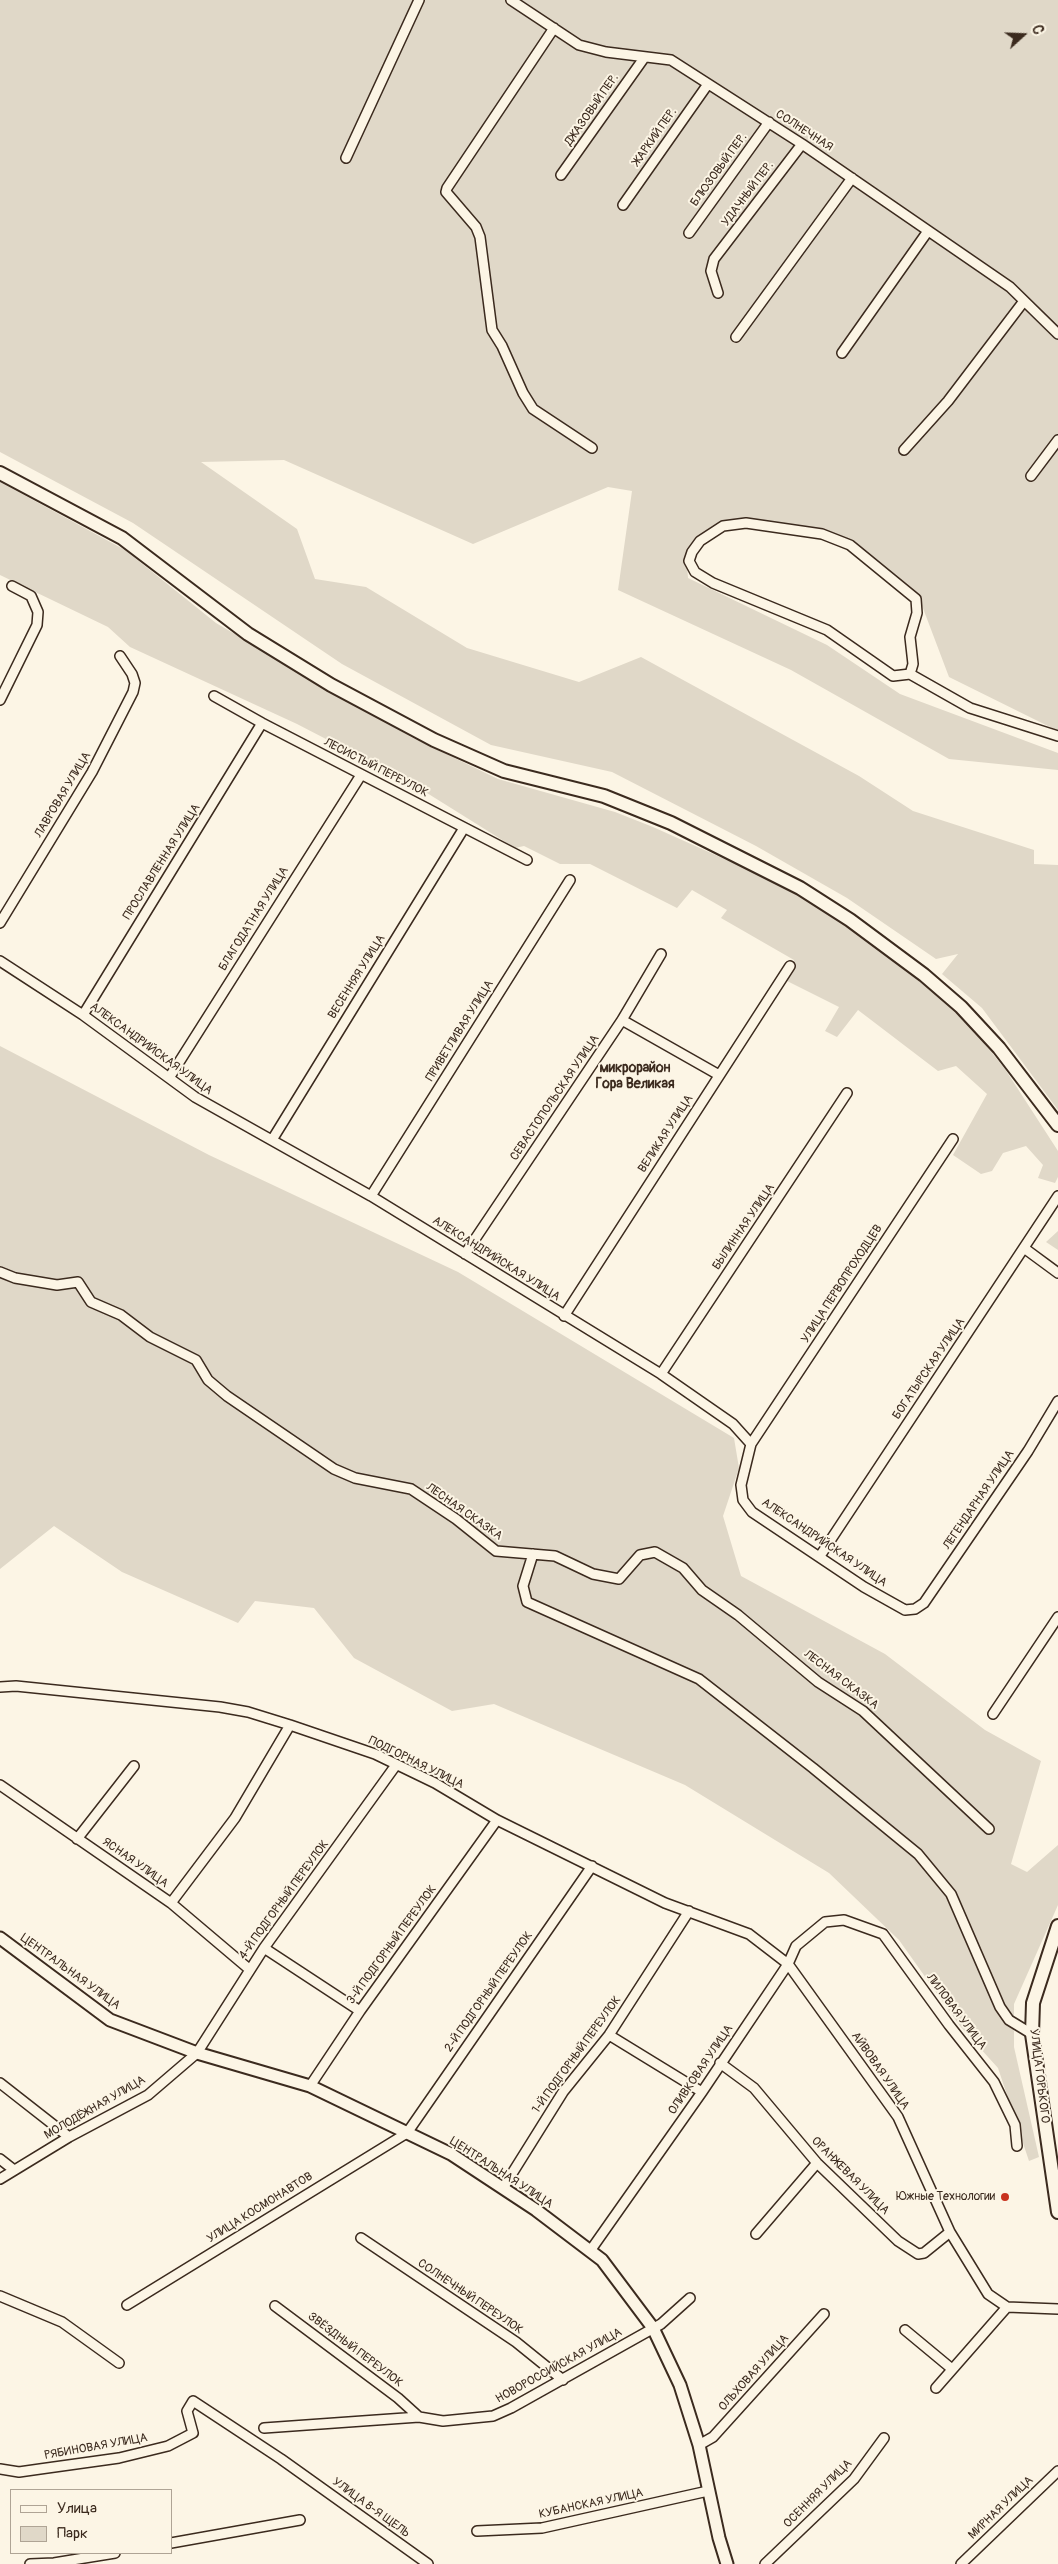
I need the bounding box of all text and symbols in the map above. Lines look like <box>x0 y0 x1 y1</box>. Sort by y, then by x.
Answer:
north arrow <box>998 10 1048 60</box>
text: С <box>1028 23 1047 37</box>
street label: ДЖАЗОВЫЙ ПЕР. <box>562 71 622 149</box>
street label: ЖАРКИЙ ПЕР. <box>630 105 680 169</box>
street label: СОЛНЕЧНАЯ <box>773 107 835 155</box>
street label: БЛЮЗОВЫЙ ПЕР. <box>688 131 750 209</box>
street label: УДАЧНЫЙ ПЕР. <box>719 159 777 229</box>
street label: ЛЕСИСТЫЙ ПЕРЕУЛОК <box>321 735 431 801</box>
street label: ЛАВРОВАЯ УЛИЦА <box>32 750 94 840</box>
street label: ПРОСЛАВЛЕННАЯ УЛИЦА <box>120 801 204 923</box>
street label: БЛАГОДАТНАЯ УЛИЦА <box>216 864 292 974</box>
street label: ВЕСЕННЯЯ УЛИЦА <box>325 932 389 1022</box>
street label: ПРИВЕТЛИВАЯ УЛИЦА <box>423 978 497 1084</box>
street label: АЛЕКСАНДРИЙСКАЯ УЛИЦА <box>87 1000 215 1098</box>
street label: СЕВАСТОПОЛЬСКАЯ УЛИЦА <box>507 1032 603 1164</box>
district label: микрорайон Гора Великая <box>595 1060 675 1092</box>
street label: ВЕЛИКАЯ УЛИЦА <box>636 1093 696 1175</box>
street label: БЫЛИННАЯ УЛИЦА <box>710 1181 778 1273</box>
street label: АЛЕКСАНДРИЙСКАЯ УЛИЦА <box>429 1214 563 1304</box>
street label: УЛИЦА ПЕРВОПРОХОДЦЕВ <box>798 1222 886 1346</box>
street label: БОГАТЫРСКАЯ УЛИЦА <box>890 1316 968 1422</box>
street label: ЛЕГЕНДАРНАЯ УЛИЦА <box>940 1448 1018 1552</box>
street label: ЛЕСНАЯ СКАЗКА <box>423 1480 505 1544</box>
street label: АЛЕКСАНДРИЙСКАЯ УЛИЦА <box>759 1496 889 1590</box>
street label: ЛЕСНАЯ СКАЗКА <box>801 1647 881 1713</box>
street label: ПОДГОРНАЯ УЛИЦА <box>366 1734 466 1792</box>
street label: ЯСНАЯ УЛИЦА <box>99 1835 171 1891</box>
street label: 4-Й ПОДГОРНЫЙ ПЕРЕУЛОК <box>236 1838 332 1962</box>
street label: 3-Й ПОДГОРНЫЙ ПЕРЕУЛОК <box>344 1883 440 2007</box>
street label: 2-Й ПОДГОРНЫЙ ПЕРЕУЛОК <box>442 1929 536 2055</box>
street label: ЦЕНТРАЛЬНАЯ УЛИЦА <box>17 1931 123 2013</box>
street label: ЛИЛОВАЯ УЛИЦА <box>923 1971 989 2053</box>
street label: 1-Й ПОДГОРНЫЙ ПЕРЕУЛОК <box>530 1994 624 2116</box>
street label: ОЛИВКОВАЯ УЛИЦА <box>666 2022 736 2118</box>
street label: УЛИЦА ГОРЬКОГО <box>1026 2028 1052 2124</box>
street label: АЙВОВАЯ УЛИЦА <box>848 2029 912 2113</box>
street label: МОЛОДЁЖНАЯ УЛИЦА <box>42 2073 148 2143</box>
street label: ЦЕНТРАЛЬНАЯ УЛИЦА <box>447 2134 555 2212</box>
street label: ОРАНЖЕВАЯ УЛИЦА <box>808 2134 892 2218</box>
street label: УЛИЦА КОСМОНАВТОВ <box>204 2170 316 2246</box>
place label: Южные Технологии <box>896 2190 995 2204</box>
marker: Южные Технологии <box>999 2191 1011 2203</box>
street label: СОЛНЕЧНЫЙ ПЕРЕУЛОК <box>415 2256 525 2338</box>
street label: ЗВЁЗДНЫЙ ПЕРЕУЛОК <box>305 2310 405 2390</box>
street label: НОВОРОССИЙСКАЯ УЛИЦА <box>493 2325 625 2407</box>
street label: ОЛЬХОВАЯ УЛИЦА <box>716 2332 792 2414</box>
street label: РЯБИНОВАЯ УЛИЦА <box>43 2431 149 2463</box>
street label: ОСЕННЯЯ УЛИЦА <box>781 2457 855 2531</box>
street label: МИРНАЯ УЛИЦА <box>966 2473 1036 2543</box>
street label: УЛИЦА 8-Я ЩЕЛЬ <box>329 2475 413 2541</box>
street label: КУБАНСКАЯ УЛИЦА <box>538 2486 644 2522</box>
legend <box>10 2489 172 2554</box>
text: Улица <box>57 2499 97 2518</box>
text: Парк <box>57 2524 88 2543</box>

